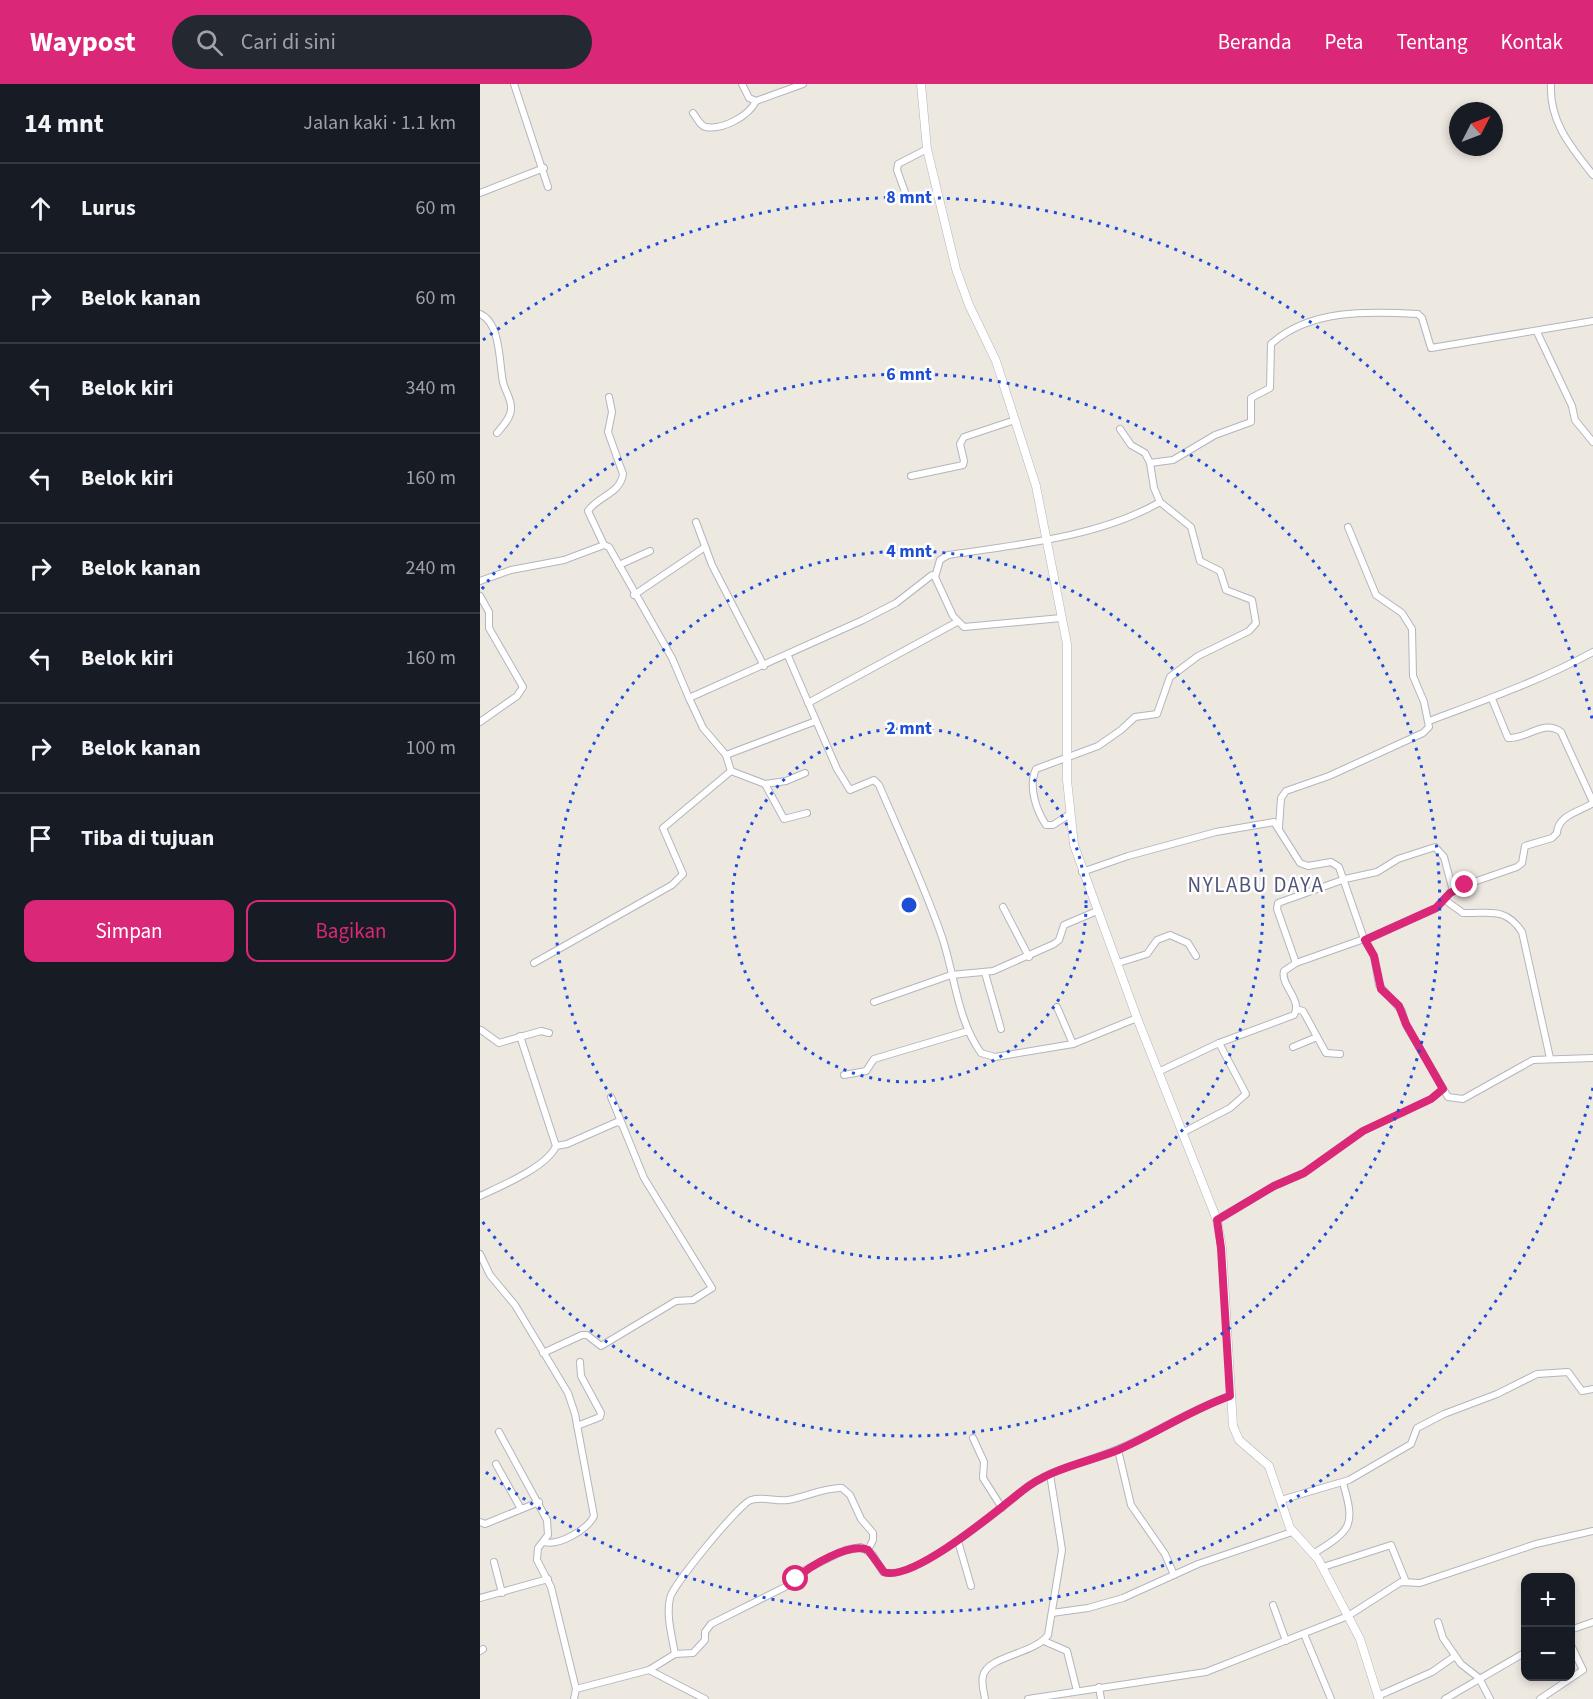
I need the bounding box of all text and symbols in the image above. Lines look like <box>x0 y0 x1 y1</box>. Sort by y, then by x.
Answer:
search box <box>172 15 592 69</box>
text: Waypost <box>30 22 136 62</box>
icon: search <box>193 26 226 59</box>
text: Cari di sini <box>241 26 336 58</box>
text: Beranda <box>1218 27 1292 57</box>
text: Peta <box>1325 27 1363 57</box>
text: Tentang <box>1396 27 1467 57</box>
text: Kontak <box>1500 27 1563 57</box>
north arrow <box>1449 102 1503 156</box>
text: 14 mnt <box>24 105 104 142</box>
text: Jalan kaki · 1.1 km <box>303 109 456 137</box>
text: 8 mnt <box>886 185 932 210</box>
icon: ahead <box>24 192 57 225</box>
text: Lurus <box>81 192 136 224</box>
text: 60 m <box>416 194 456 222</box>
icon: right <box>24 282 57 315</box>
text: Belok kanan <box>81 282 201 314</box>
text: 60 m <box>416 284 456 312</box>
text: 6 mnt <box>886 362 932 387</box>
icon: left <box>24 372 57 405</box>
text: Belok kiri <box>81 372 174 404</box>
text: 340 m <box>406 374 456 402</box>
icon: left <box>24 462 57 495</box>
text: Belok kiri <box>81 462 174 494</box>
text: 160 m <box>406 464 456 492</box>
text: 4 mnt <box>886 539 932 564</box>
icon: right <box>24 552 57 585</box>
text: Belok kanan <box>81 552 201 584</box>
text: 240 m <box>406 554 456 582</box>
icon: left <box>24 642 57 675</box>
text: Belok kiri <box>81 642 174 674</box>
text: 160 m <box>406 644 456 672</box>
text: 2 mnt <box>886 716 932 741</box>
icon: right <box>24 732 57 765</box>
text: Belok kanan <box>81 732 201 764</box>
text: 100 m <box>406 734 456 762</box>
icon: arrive <box>24 822 57 855</box>
text: Tiba di tujuan <box>81 822 214 854</box>
district label: NYLABU DAYA <box>1188 870 1324 900</box>
route end <box>1451 871 1477 897</box>
centre of rings <box>899 895 919 915</box>
button: Simpan <box>24 900 234 962</box>
button: Bagikan <box>246 900 456 962</box>
route start <box>782 1565 808 1591</box>
map controls <box>1521 1573 1575 1681</box>
button: + <box>1521 1573 1575 1627</box>
button: − <box>1521 1627 1575 1681</box>

